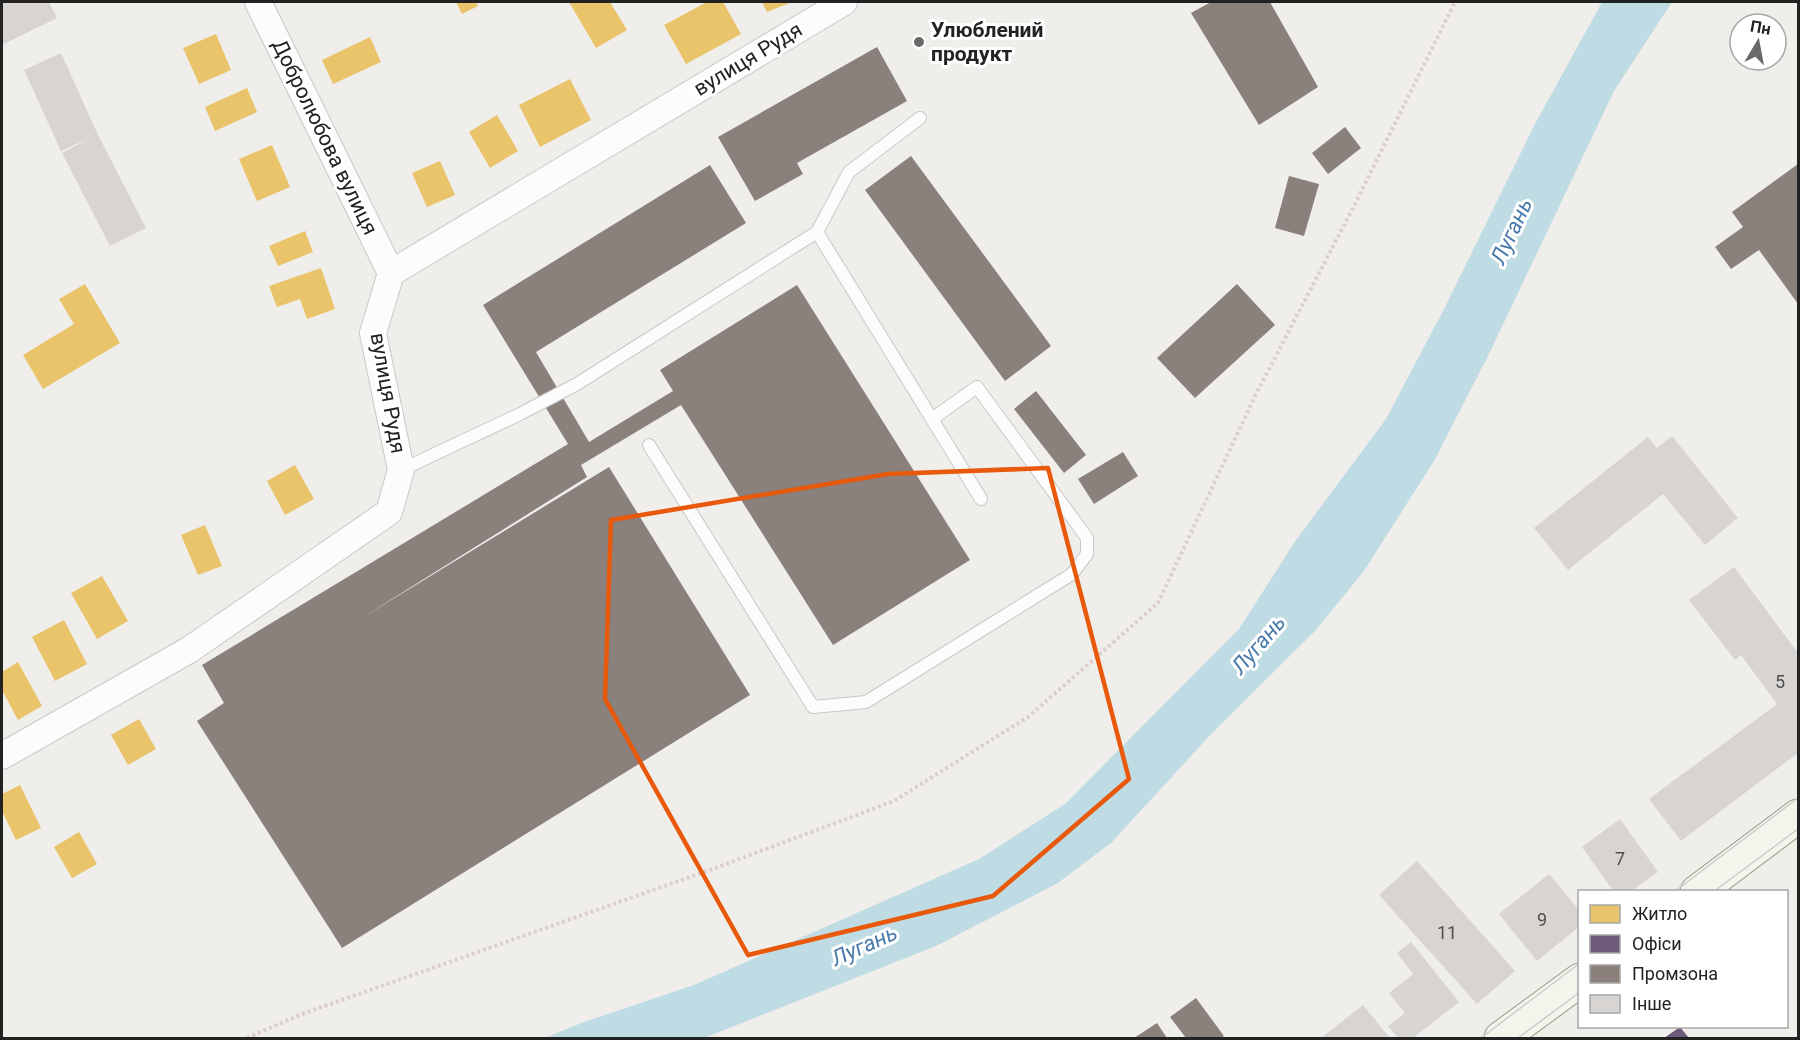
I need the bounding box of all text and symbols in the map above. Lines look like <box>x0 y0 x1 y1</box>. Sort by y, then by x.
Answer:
north arrow <box>1728 12 1788 72</box>
street label: вулиця Рудя <box>690 17 806 101</box>
text: Пн <box>1749 17 1772 39</box>
place label: Улюблений продукт <box>931 18 1043 66</box>
marker: Улюблений продукт <box>912 35 926 49</box>
street label: Добролюбова вулиця <box>267 36 383 238</box>
water label: Лугань <box>1485 194 1538 269</box>
street label: вулиця Рудя <box>366 331 410 455</box>
water label: Лугань <box>1225 610 1291 680</box>
house number: 5 <box>1775 671 1785 692</box>
house number: 7 <box>1615 848 1625 869</box>
legend <box>1578 890 1788 1028</box>
text: Житло <box>1632 903 1687 924</box>
house number: 9 <box>1537 909 1547 930</box>
water label: Лугань <box>826 920 901 971</box>
house number: 11 <box>1437 922 1457 943</box>
text: Офіси <box>1632 933 1682 954</box>
text: Промзона <box>1632 963 1718 984</box>
text: Інше <box>1632 993 1671 1014</box>

